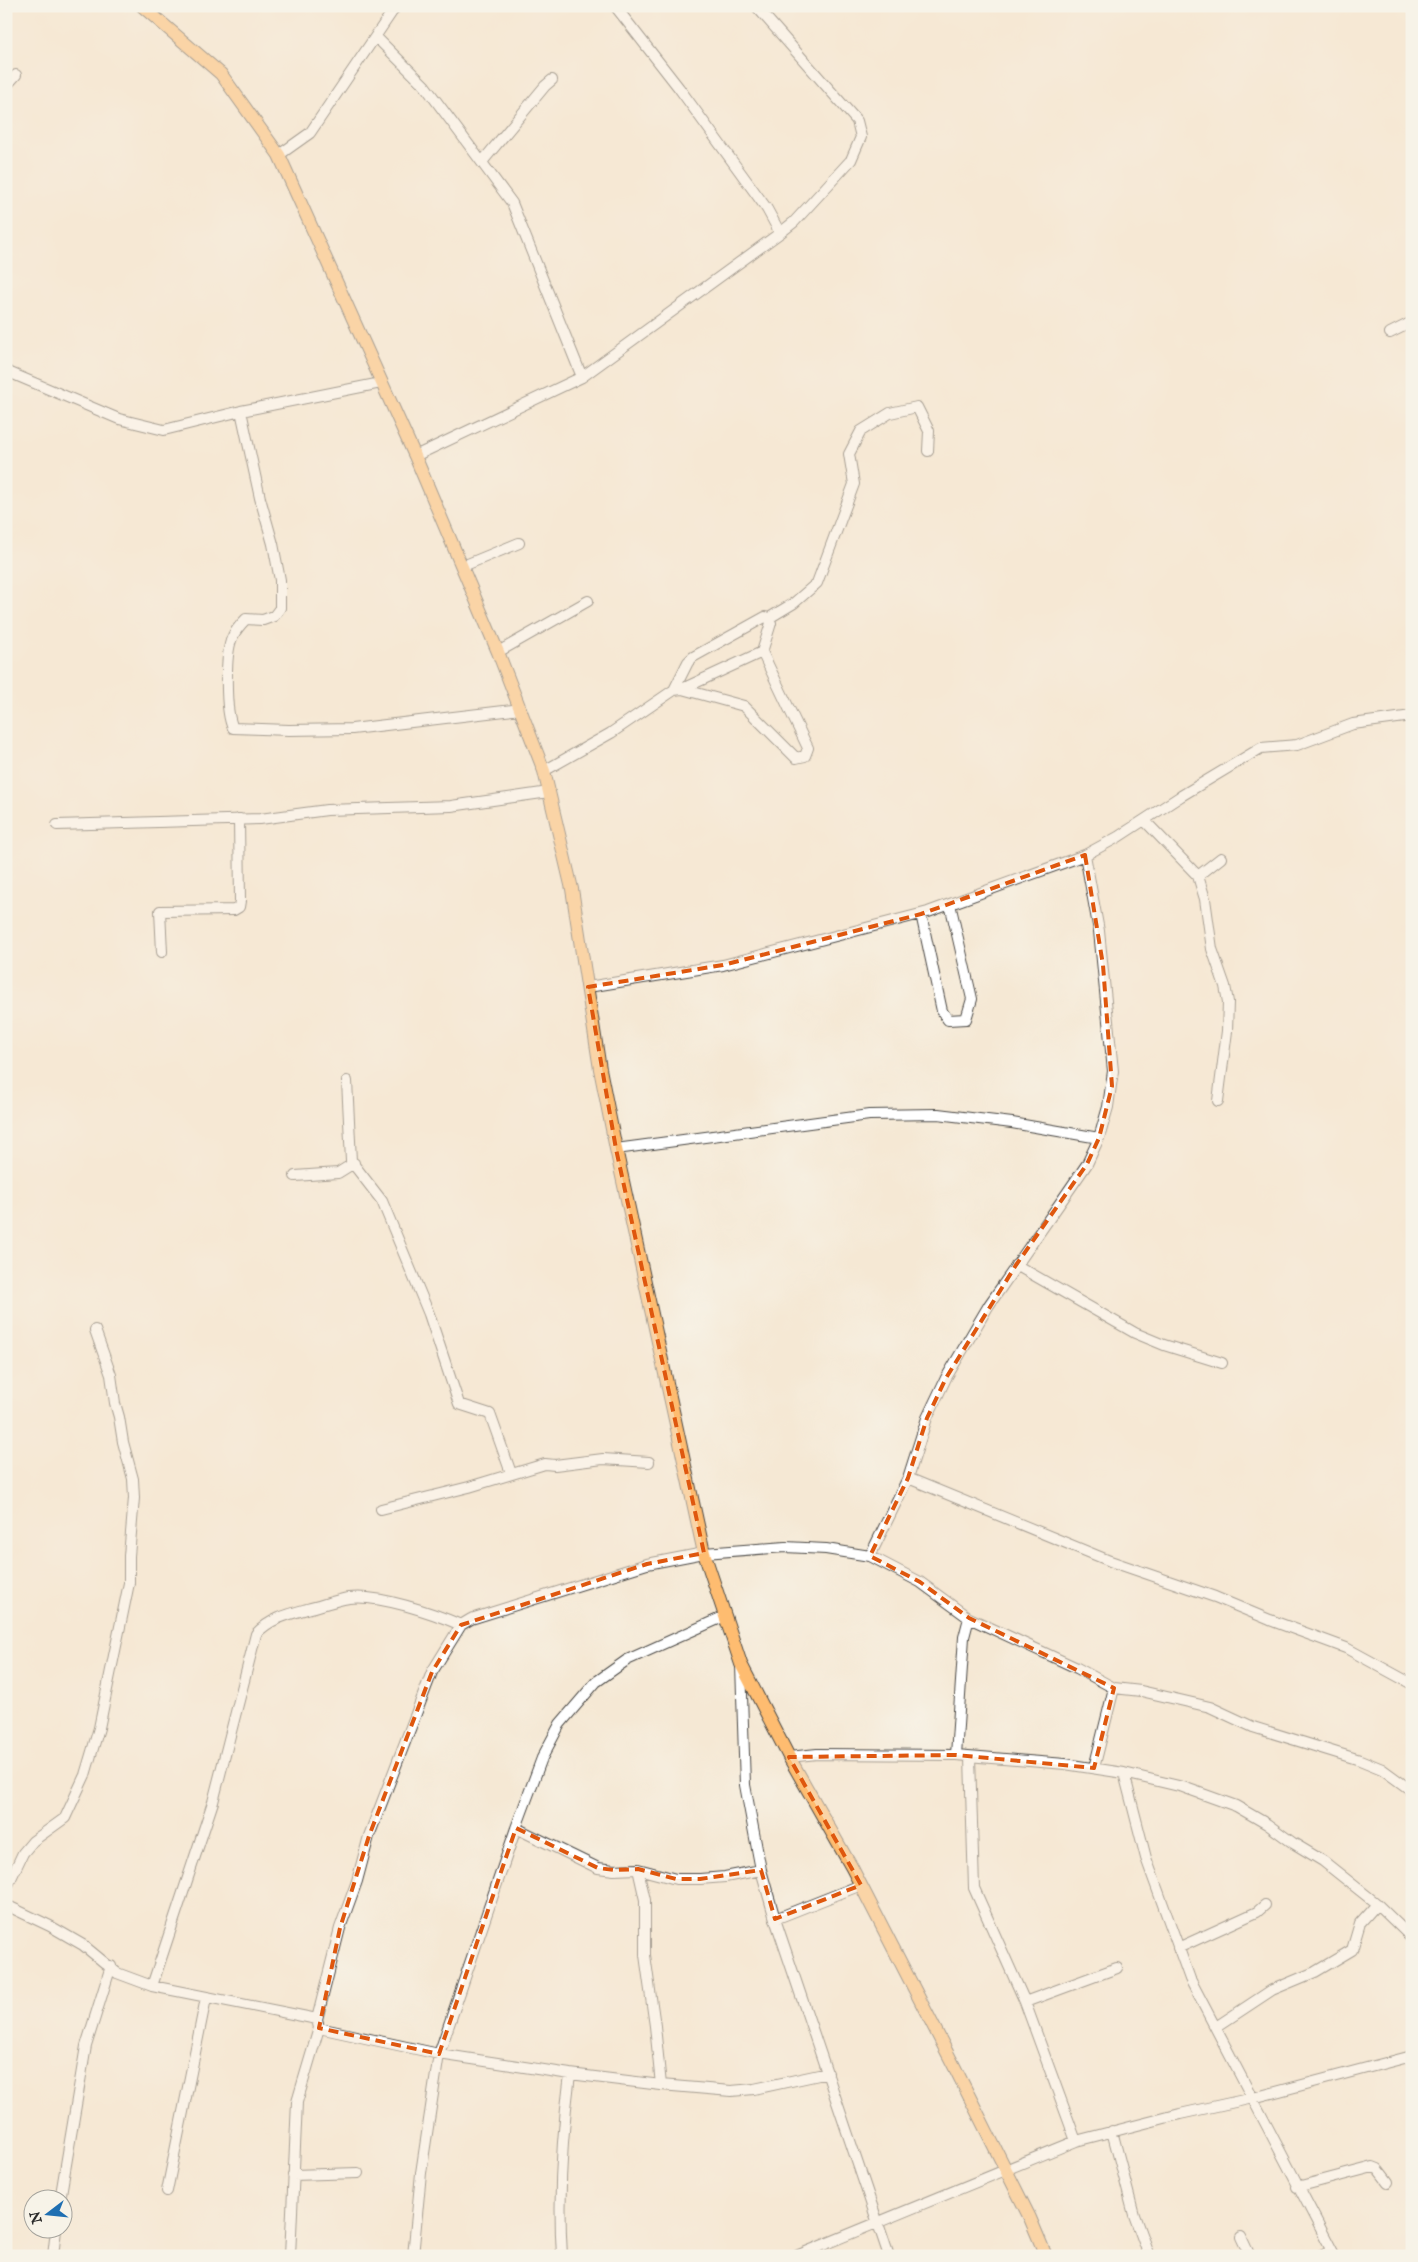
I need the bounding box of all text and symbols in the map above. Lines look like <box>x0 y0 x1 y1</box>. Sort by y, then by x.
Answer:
north arrow <box>22 2190 72 2240</box>
text: N <box>26 2209 47 2227</box>

